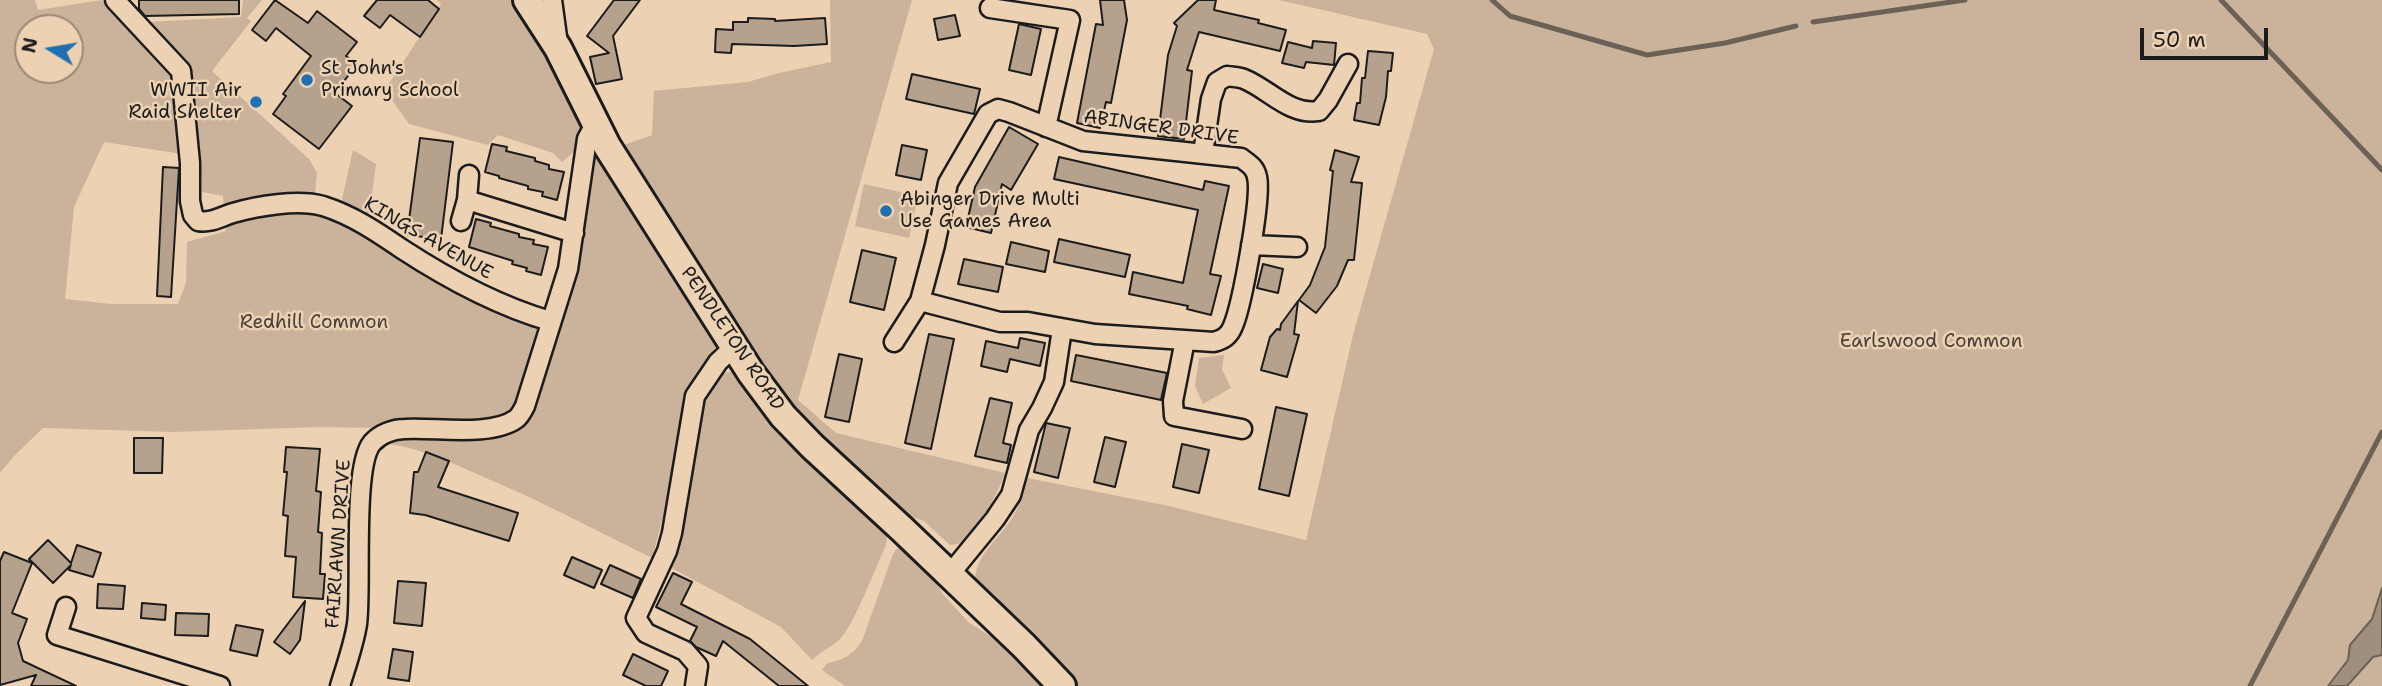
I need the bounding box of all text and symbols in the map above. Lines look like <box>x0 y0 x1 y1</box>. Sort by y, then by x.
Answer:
north arrow <box>14 14 84 84</box>
scale bar <box>2144 14 2272 58</box>
text: 50 m <box>2153 26 2206 54</box>
text: N <box>16 36 44 55</box>
place label: St John's Primary School <box>321 58 459 102</box>
marker: St John's Primary School <box>299 72 315 88</box>
place label: WWII Air Raid Shelter <box>129 80 242 124</box>
marker: WWII Air Raid Shelter <box>248 94 264 110</box>
street label: ABINGER DRIVE <box>1082 106 1240 150</box>
place label: Abinger Drive Multi Use Games Area <box>900 189 1080 233</box>
street label: KINGS AVENUE <box>360 193 496 285</box>
marker: Abinger Drive Multi Use Games Area <box>878 203 894 219</box>
street label: PENDLETON ROAD <box>675 263 789 415</box>
park label: Redhill Common <box>240 312 388 334</box>
park label: Earlswood Common <box>1840 331 2022 353</box>
street label: FAIRLAWN DRIVE <box>322 458 356 630</box>

